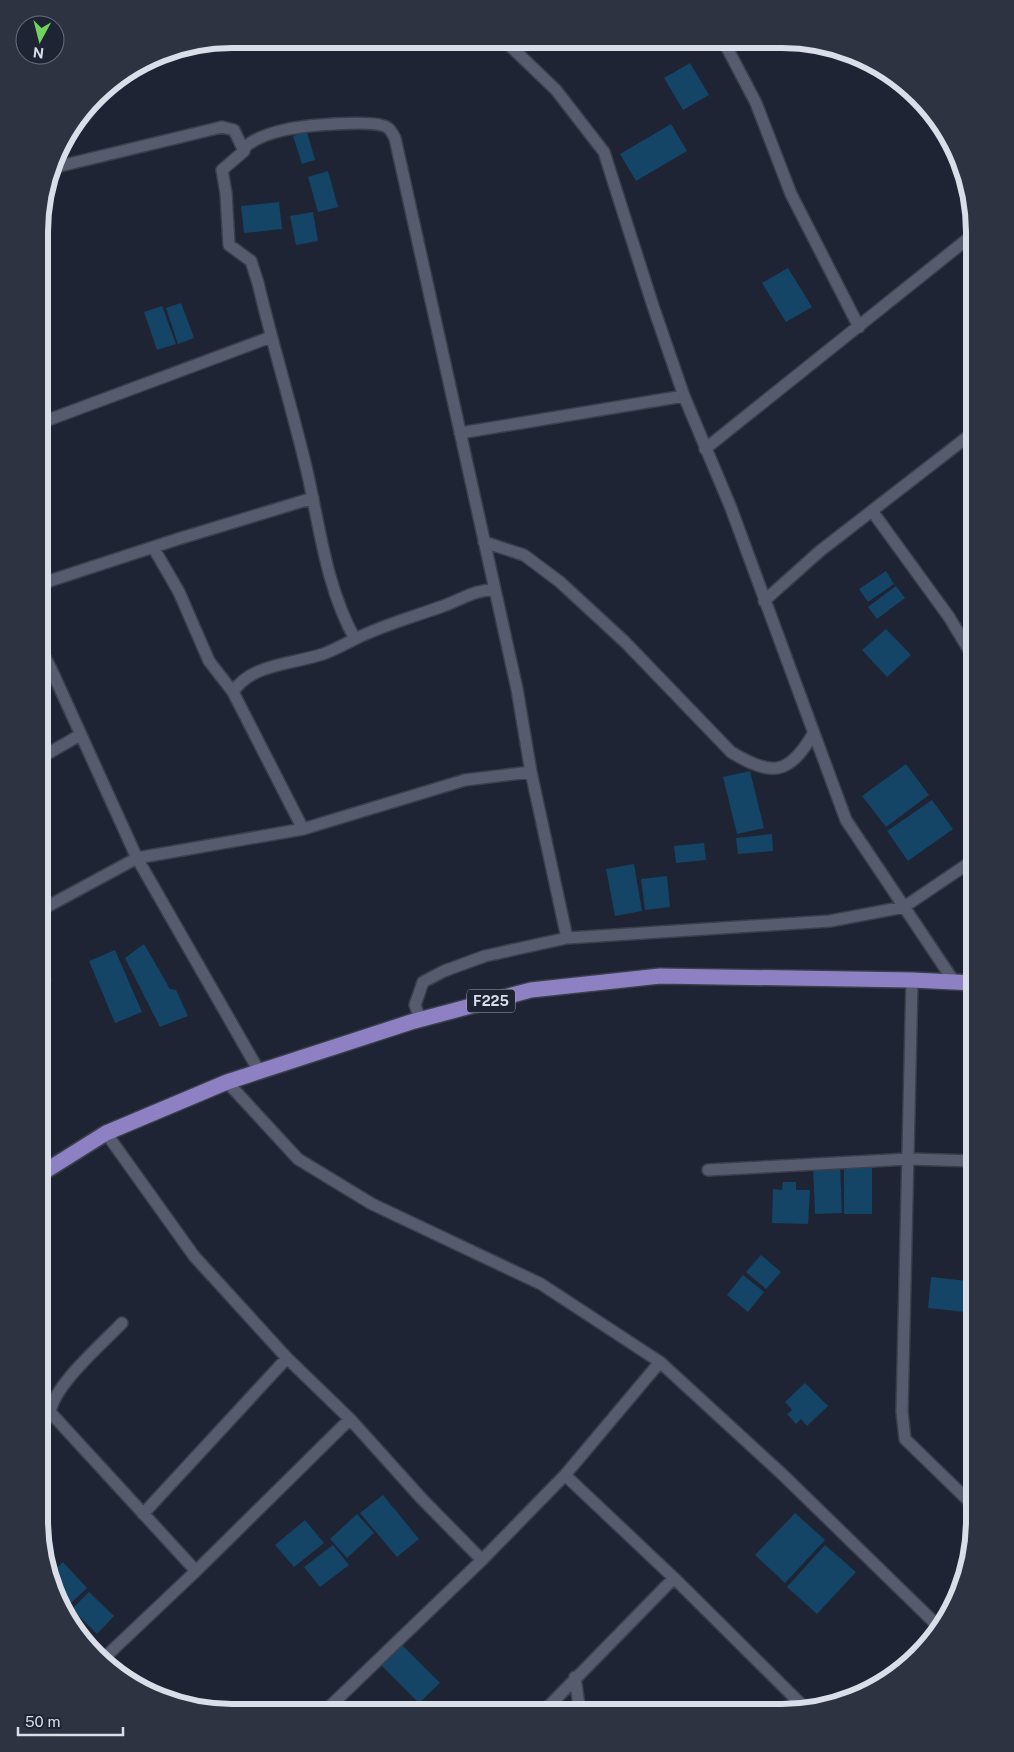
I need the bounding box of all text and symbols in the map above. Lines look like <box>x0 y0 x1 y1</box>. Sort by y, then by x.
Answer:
north arrow <box>15 15 65 65</box>
text: N <box>32 44 45 62</box>
road number: F225 <box>467 989 515 1012</box>
scale bar <box>18 1704 122 1736</box>
text: 50 m <box>25 1713 60 1730</box>

